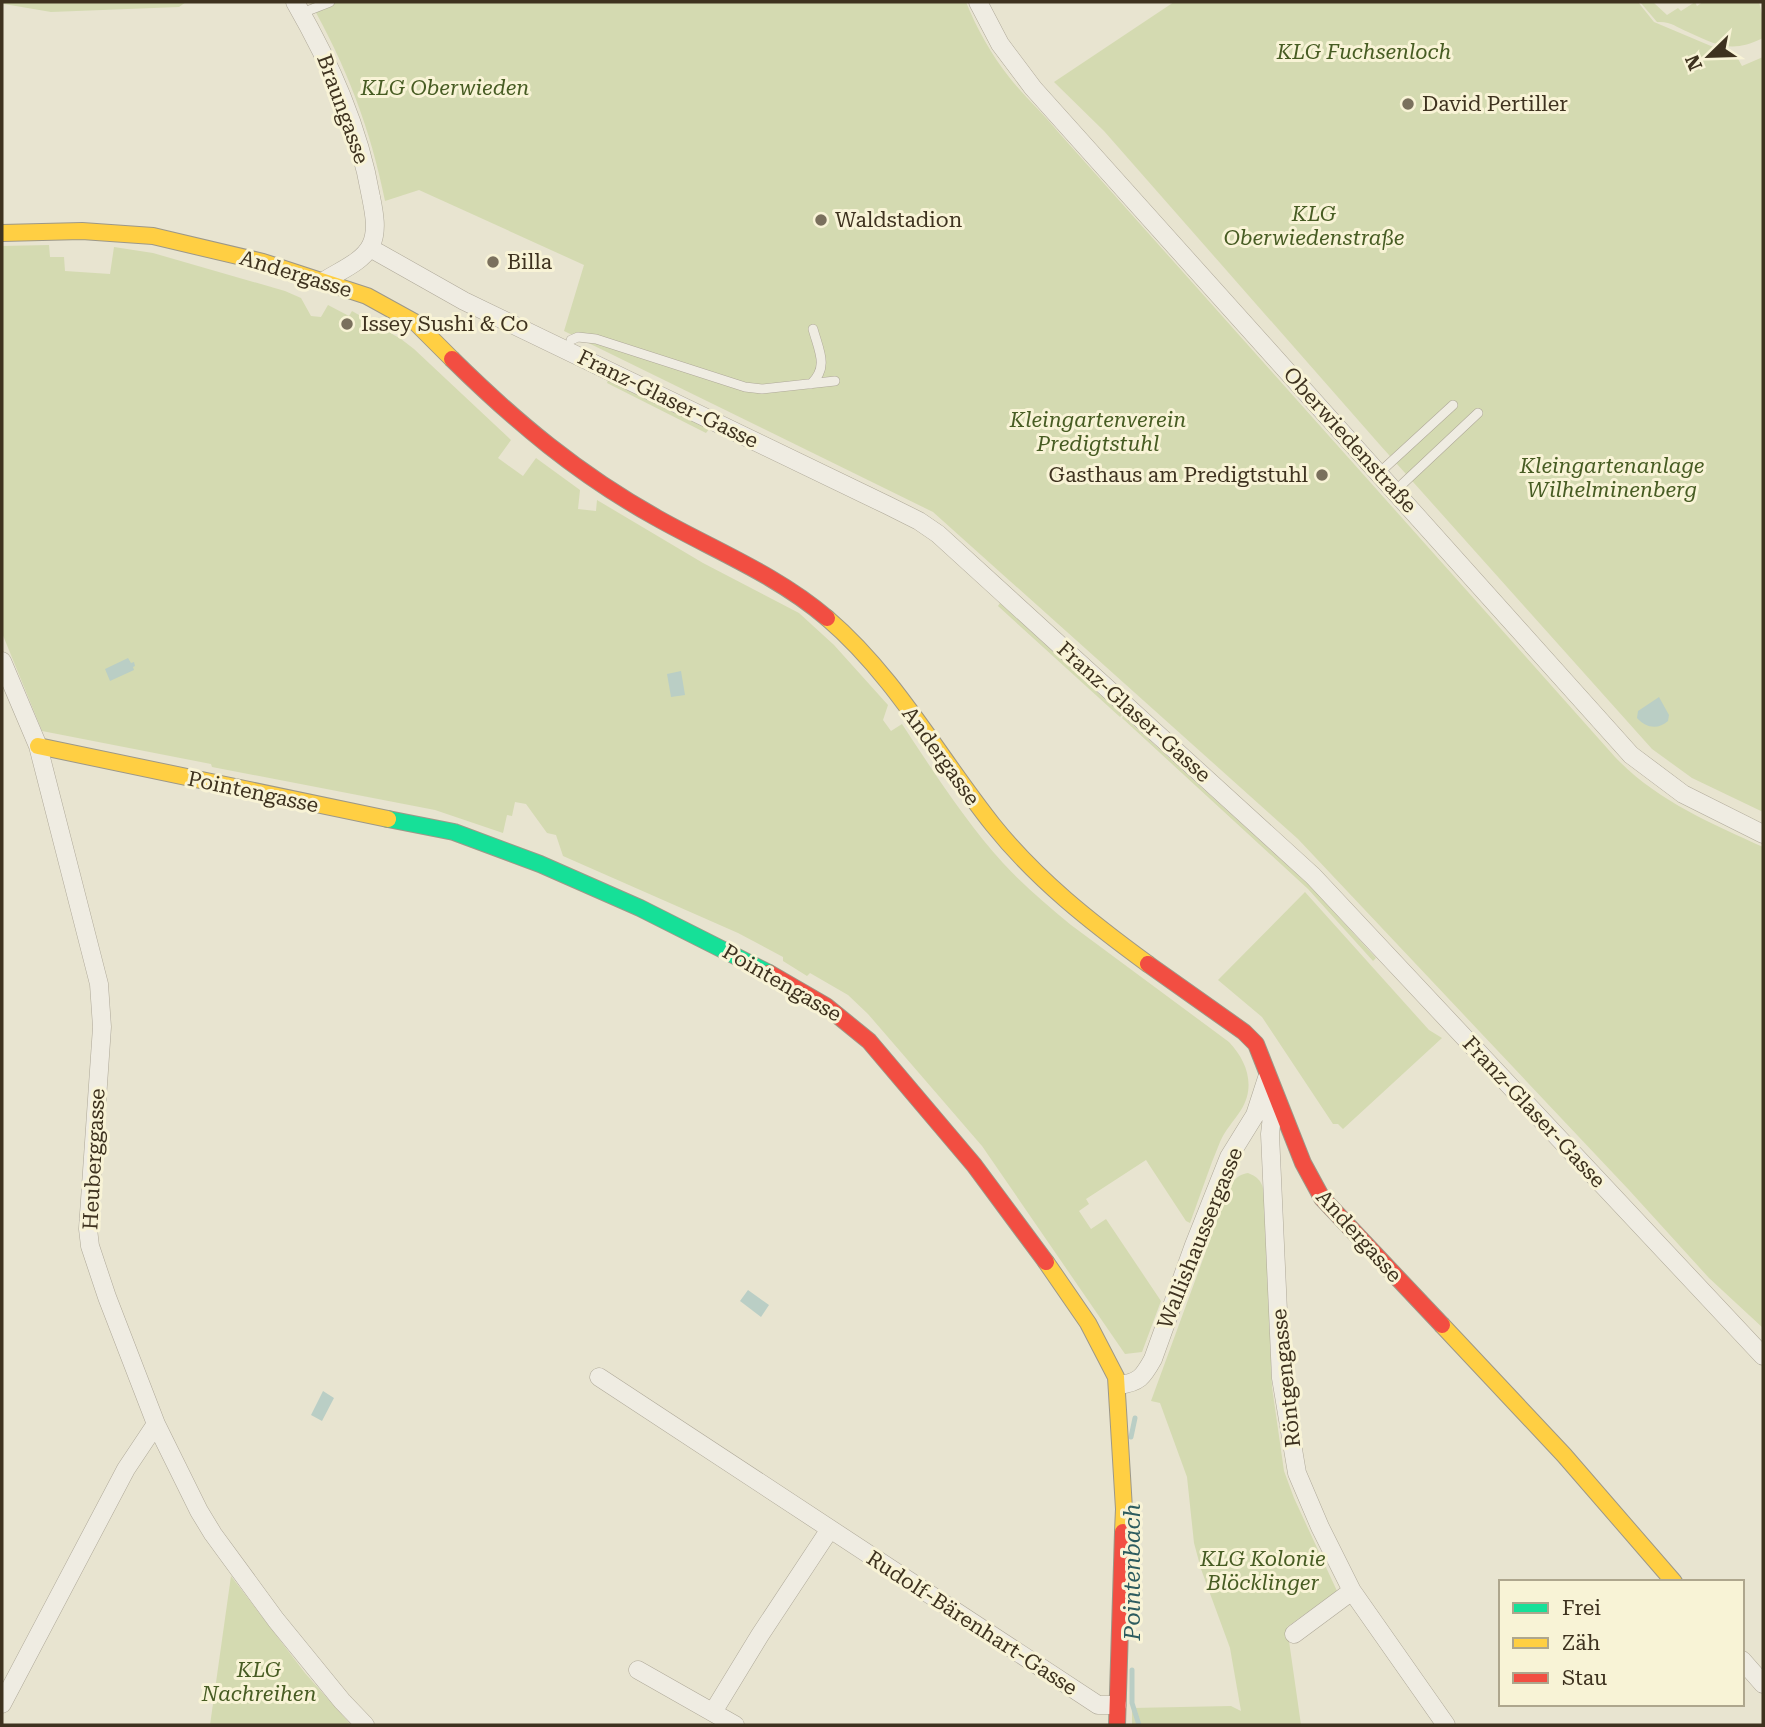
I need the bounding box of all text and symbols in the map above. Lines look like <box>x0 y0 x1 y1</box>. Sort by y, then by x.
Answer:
north arrow <box>1674 21 1744 91</box>
park label: KLG Fuchsenloch <box>1276 40 1452 64</box>
street label: Braungasse <box>312 51 374 167</box>
text: N <box>1680 51 1707 74</box>
park label: KLG Oberwieden <box>360 76 529 100</box>
place label: David Pertiller <box>1422 92 1568 116</box>
marker: David Pertiller <box>1400 96 1416 112</box>
park label: KLG Oberwiedenstraße <box>1224 202 1404 250</box>
place label: Waldstadion <box>835 208 963 232</box>
marker: Waldstadion <box>813 212 829 228</box>
street label: Andergasse <box>237 246 355 302</box>
place label: Billa <box>507 250 553 274</box>
marker: Billa <box>485 254 501 270</box>
place label: Issey Sushi & Co <box>361 312 528 336</box>
marker: Issey Sushi & Co <box>339 316 355 332</box>
street label: Franz-Glaser-Gasse <box>574 345 762 453</box>
street label: Oberwiedenstraße <box>1278 362 1422 518</box>
park label: Kleingartenverein Predigtstuhl <box>1009 408 1186 456</box>
park label: Kleingartenanlage Wilhelminenberg <box>1519 454 1704 502</box>
place label: Gasthaus am Predigtstuhl <box>1049 463 1309 487</box>
marker: Gasthaus am Predigtstuhl <box>1314 467 1330 483</box>
street label: Franz-Glaser-Gasse <box>1052 637 1216 787</box>
street label: Andergasse <box>897 702 985 810</box>
street label: Pointengasse <box>185 766 321 818</box>
street label: Pointengasse <box>718 939 846 1027</box>
street label: Franz-Glaser-Gasse <box>1458 1031 1610 1193</box>
street label: Heuberggasse <box>78 1088 110 1230</box>
street label: Wallishaussergasse <box>1153 1144 1247 1332</box>
street label: Andergasse <box>1311 1185 1407 1287</box>
street label: Röntgengasse <box>1267 1308 1305 1448</box>
water label: Pointenbach <box>1119 1504 1146 1641</box>
street label: Rudolf-Bärenhart-Gasse <box>862 1546 1082 1700</box>
park label: KLG Kolonie Blöcklinger <box>1199 1547 1326 1595</box>
legend <box>1499 1580 1744 1706</box>
text: Frei <box>1562 1596 1601 1620</box>
text: Zäh <box>1562 1631 1601 1655</box>
park label: KLG Nachreihen <box>201 1658 316 1706</box>
text: Stau <box>1562 1666 1607 1690</box>

